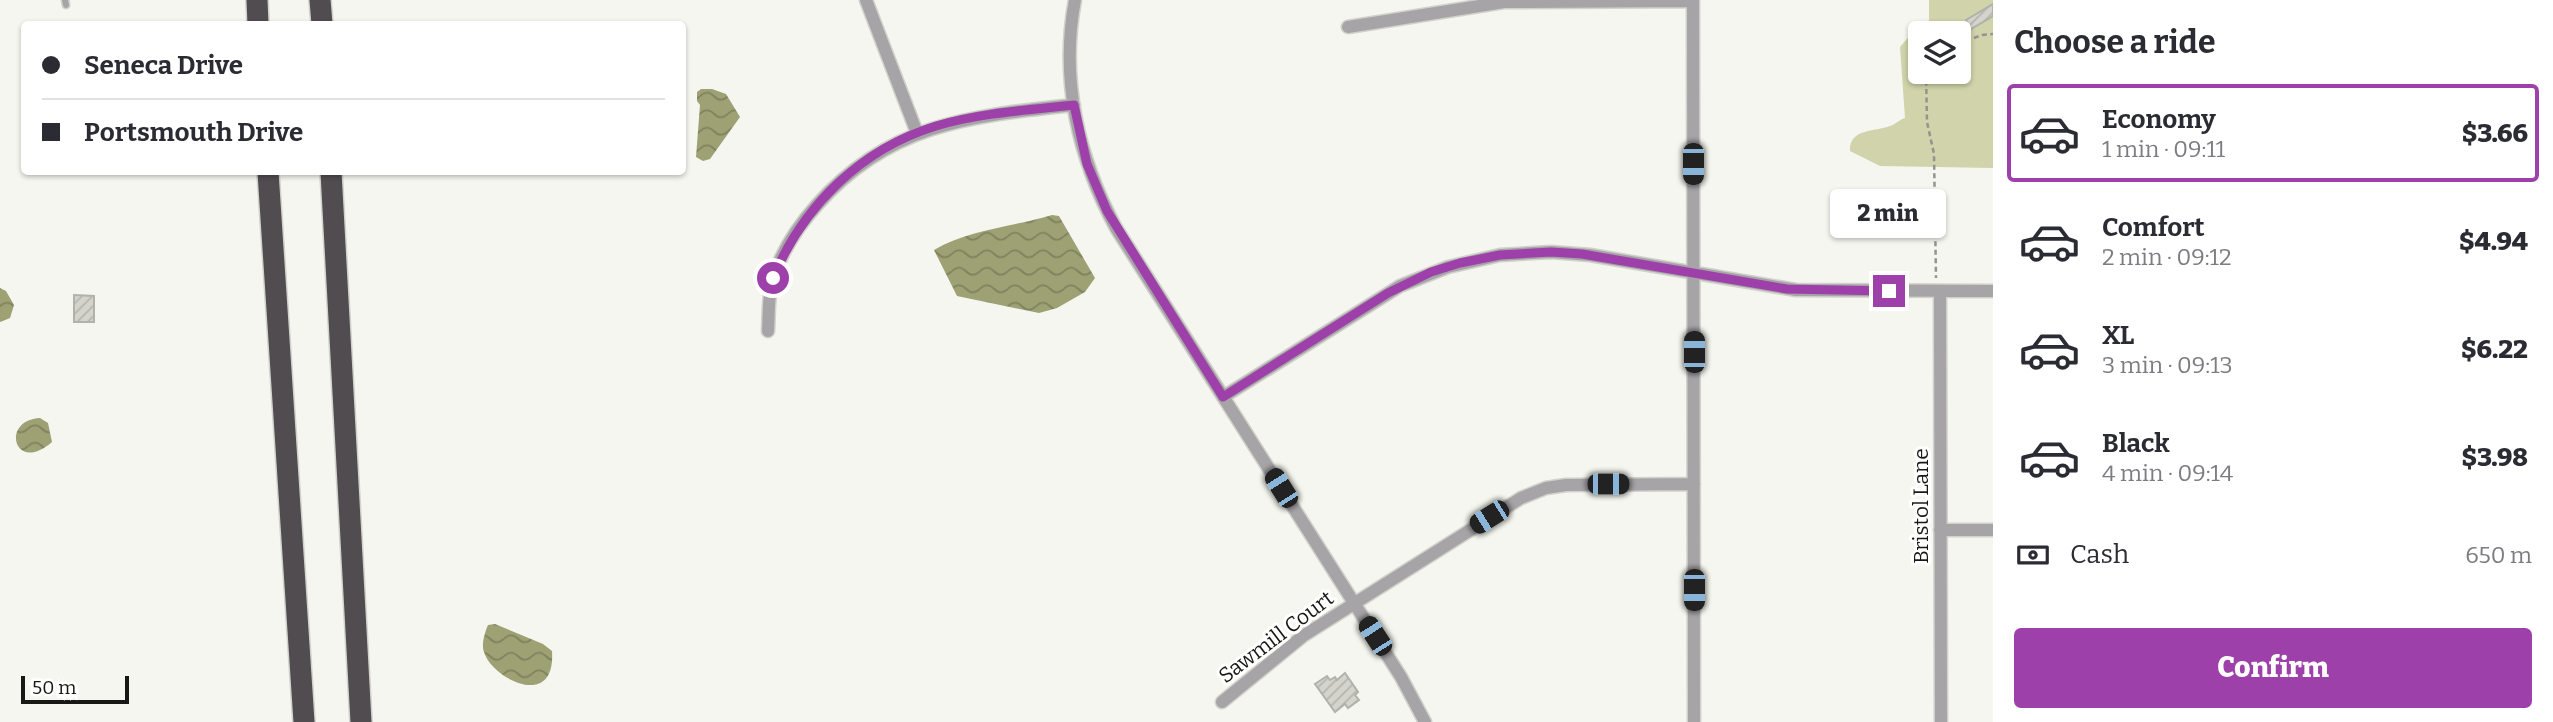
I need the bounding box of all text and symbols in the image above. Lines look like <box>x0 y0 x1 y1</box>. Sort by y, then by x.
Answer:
map controls <box>1908 21 1971 84</box>
button: layers <box>1908 21 1971 84</box>
text: Choose a ride <box>2014 23 2215 61</box>
text: Seneca Drive <box>84 50 243 81</box>
icon: car <box>2018 102 2081 165</box>
text: Economy <box>2102 104 2216 135</box>
text: Portsmouth Drive <box>84 117 303 148</box>
text: $3.66 <box>2462 118 2528 149</box>
text: 1 min · 09:11 <box>2102 135 2225 163</box>
car <box>1683 143 1704 185</box>
callout: 2 min <box>1831 190 1947 238</box>
text: 2 min <box>1857 199 1919 227</box>
icon: car <box>2018 210 2081 273</box>
text: Comfort <box>2102 212 2205 243</box>
text: $4.94 <box>2459 226 2528 257</box>
text: 2 min · 09:12 <box>2102 243 2231 271</box>
route start <box>757 262 789 294</box>
route end <box>1873 275 1905 307</box>
icon: car <box>2018 318 2081 381</box>
text: XL <box>2102 320 2134 351</box>
car <box>1684 331 1705 373</box>
text: $6.22 <box>2461 334 2528 365</box>
text: 3 min · 09:13 <box>2102 351 2233 379</box>
icon: car <box>2018 426 2081 489</box>
text: Black <box>2102 428 2170 459</box>
text: $3.98 <box>2461 442 2528 473</box>
street label: Bristol Lane <box>1908 448 1934 564</box>
text: 4 min · 09:14 <box>2102 459 2233 487</box>
car <box>1261 465 1302 511</box>
car <box>1588 474 1630 495</box>
car <box>1466 497 1513 537</box>
icon: cash <box>2014 536 2052 574</box>
text: Cash <box>2070 539 2129 570</box>
text: 650 m <box>2465 541 2532 569</box>
car <box>1684 569 1705 611</box>
street label: Sawmill Court <box>1213 585 1339 689</box>
car <box>1355 613 1396 659</box>
button: Confirm <box>2014 628 2532 708</box>
scale bar <box>21 673 130 705</box>
text: 50 m <box>32 676 76 699</box>

